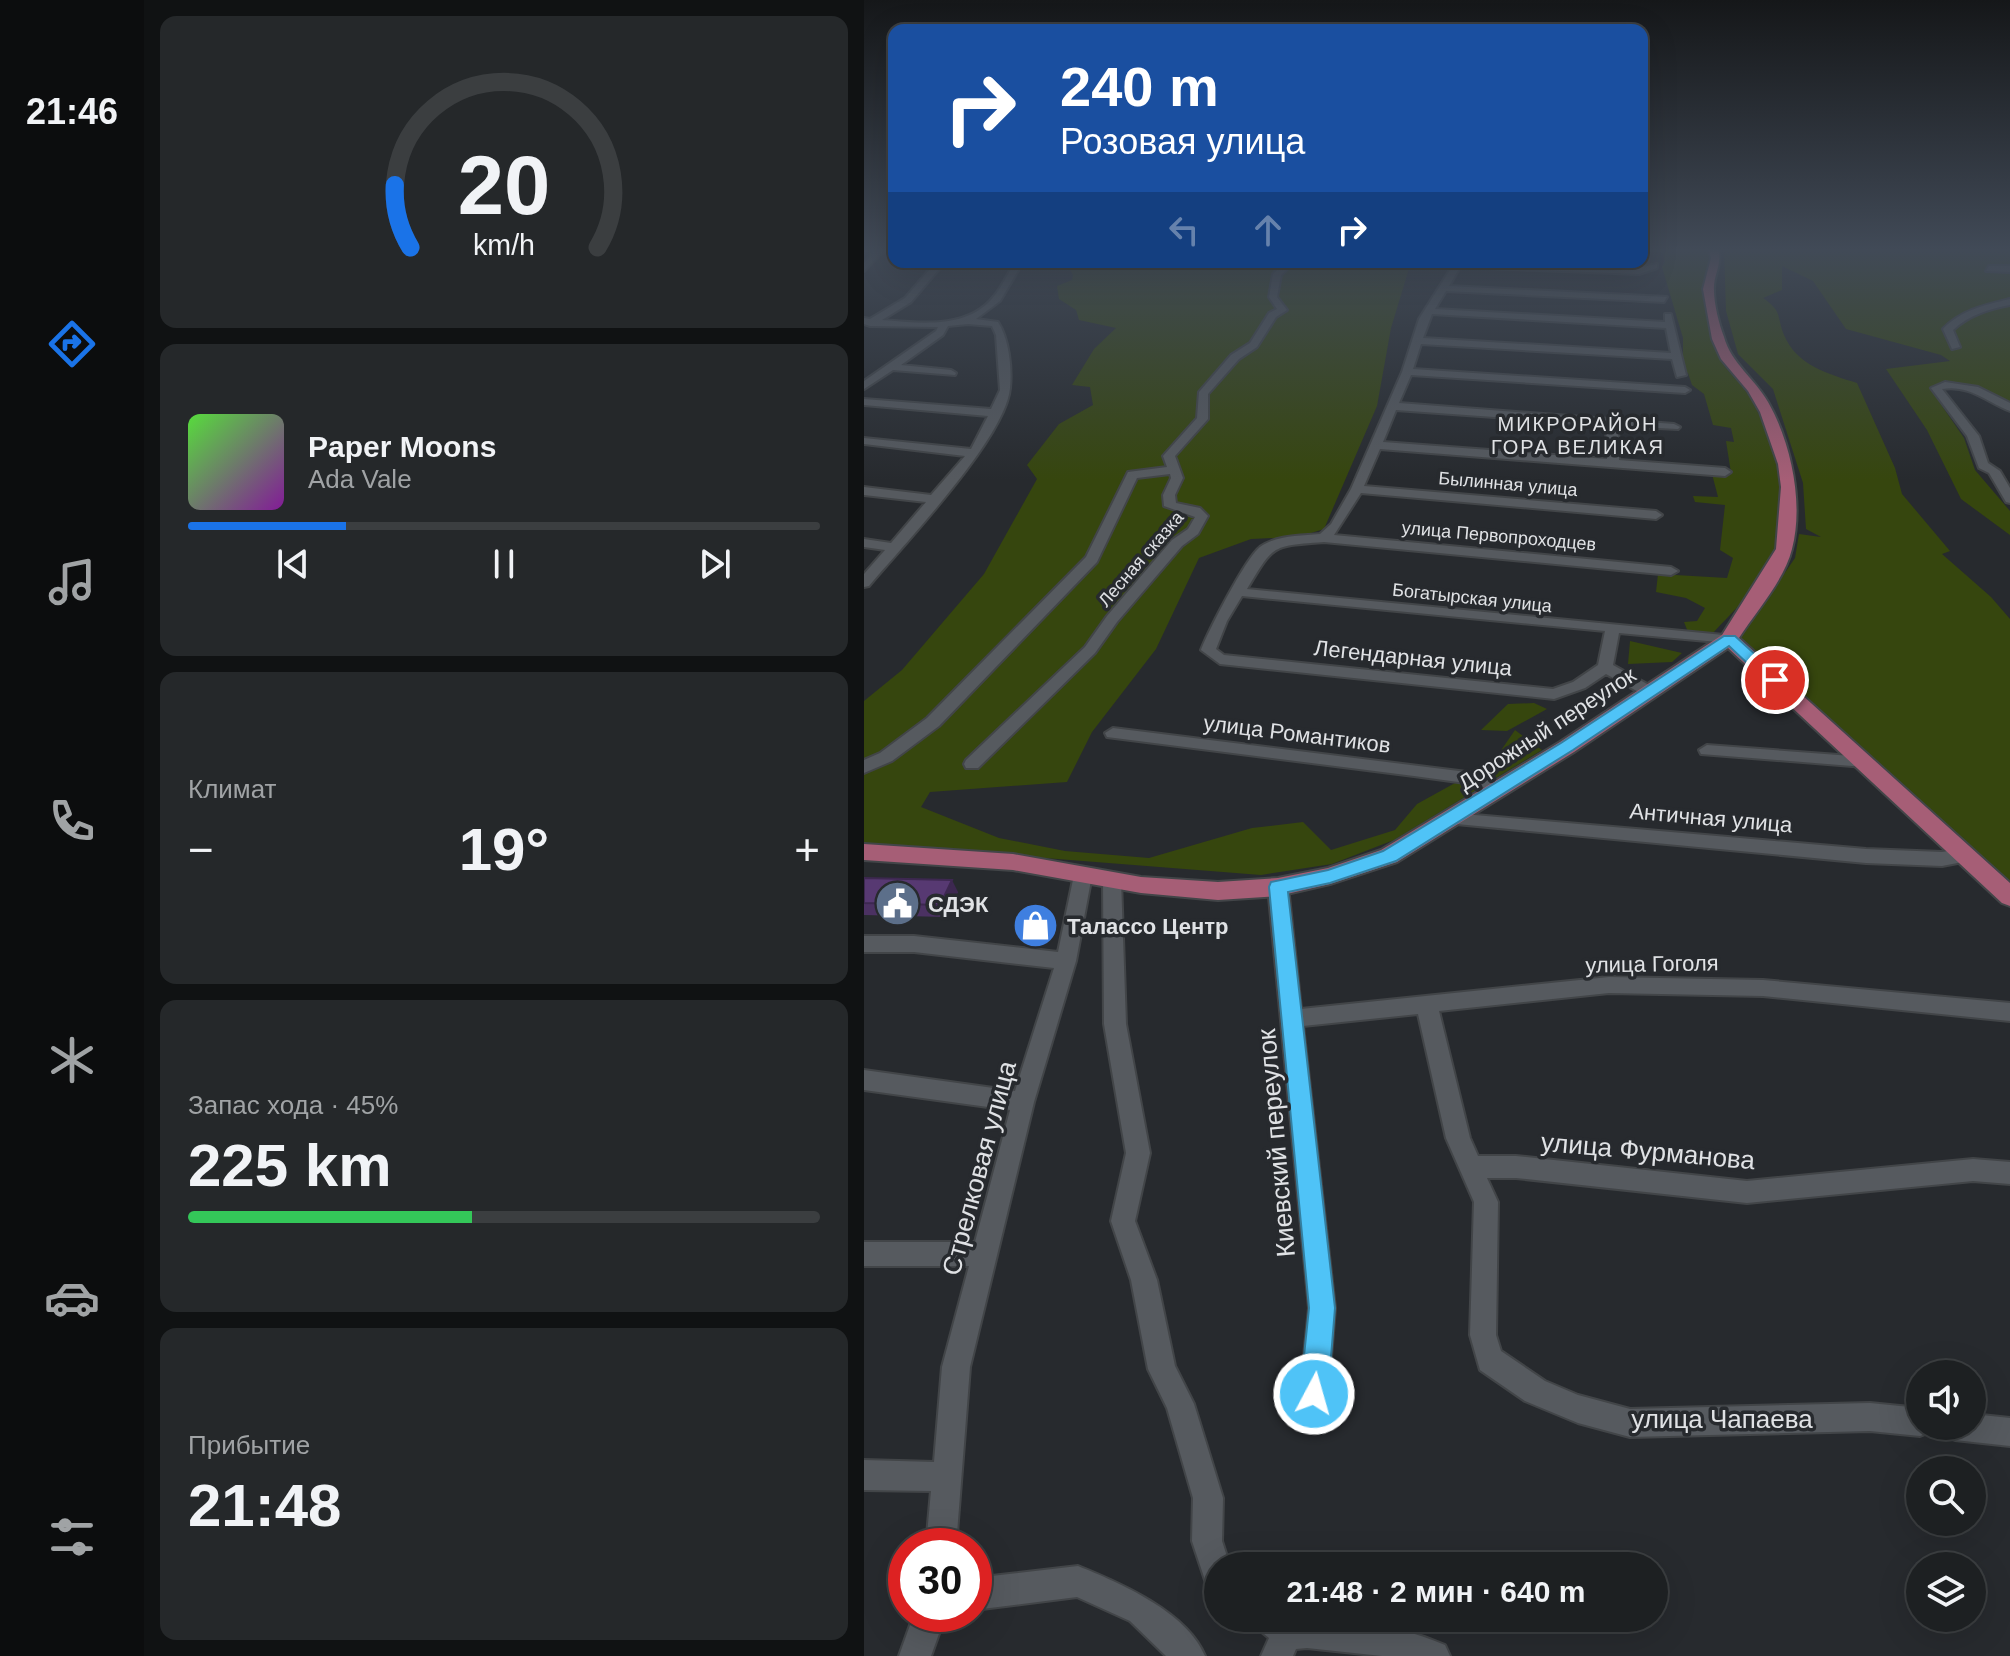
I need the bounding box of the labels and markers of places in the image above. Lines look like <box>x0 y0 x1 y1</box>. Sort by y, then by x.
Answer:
pin <box>1741 646 1809 714</box>
public building icon: СДЭК <box>873 880 921 928</box>
place label: СДЭК <box>928 892 989 917</box>
shop icon: Талассо Центр <box>1012 902 1060 950</box>
place label: Талассо Центр <box>1067 914 1228 939</box>

